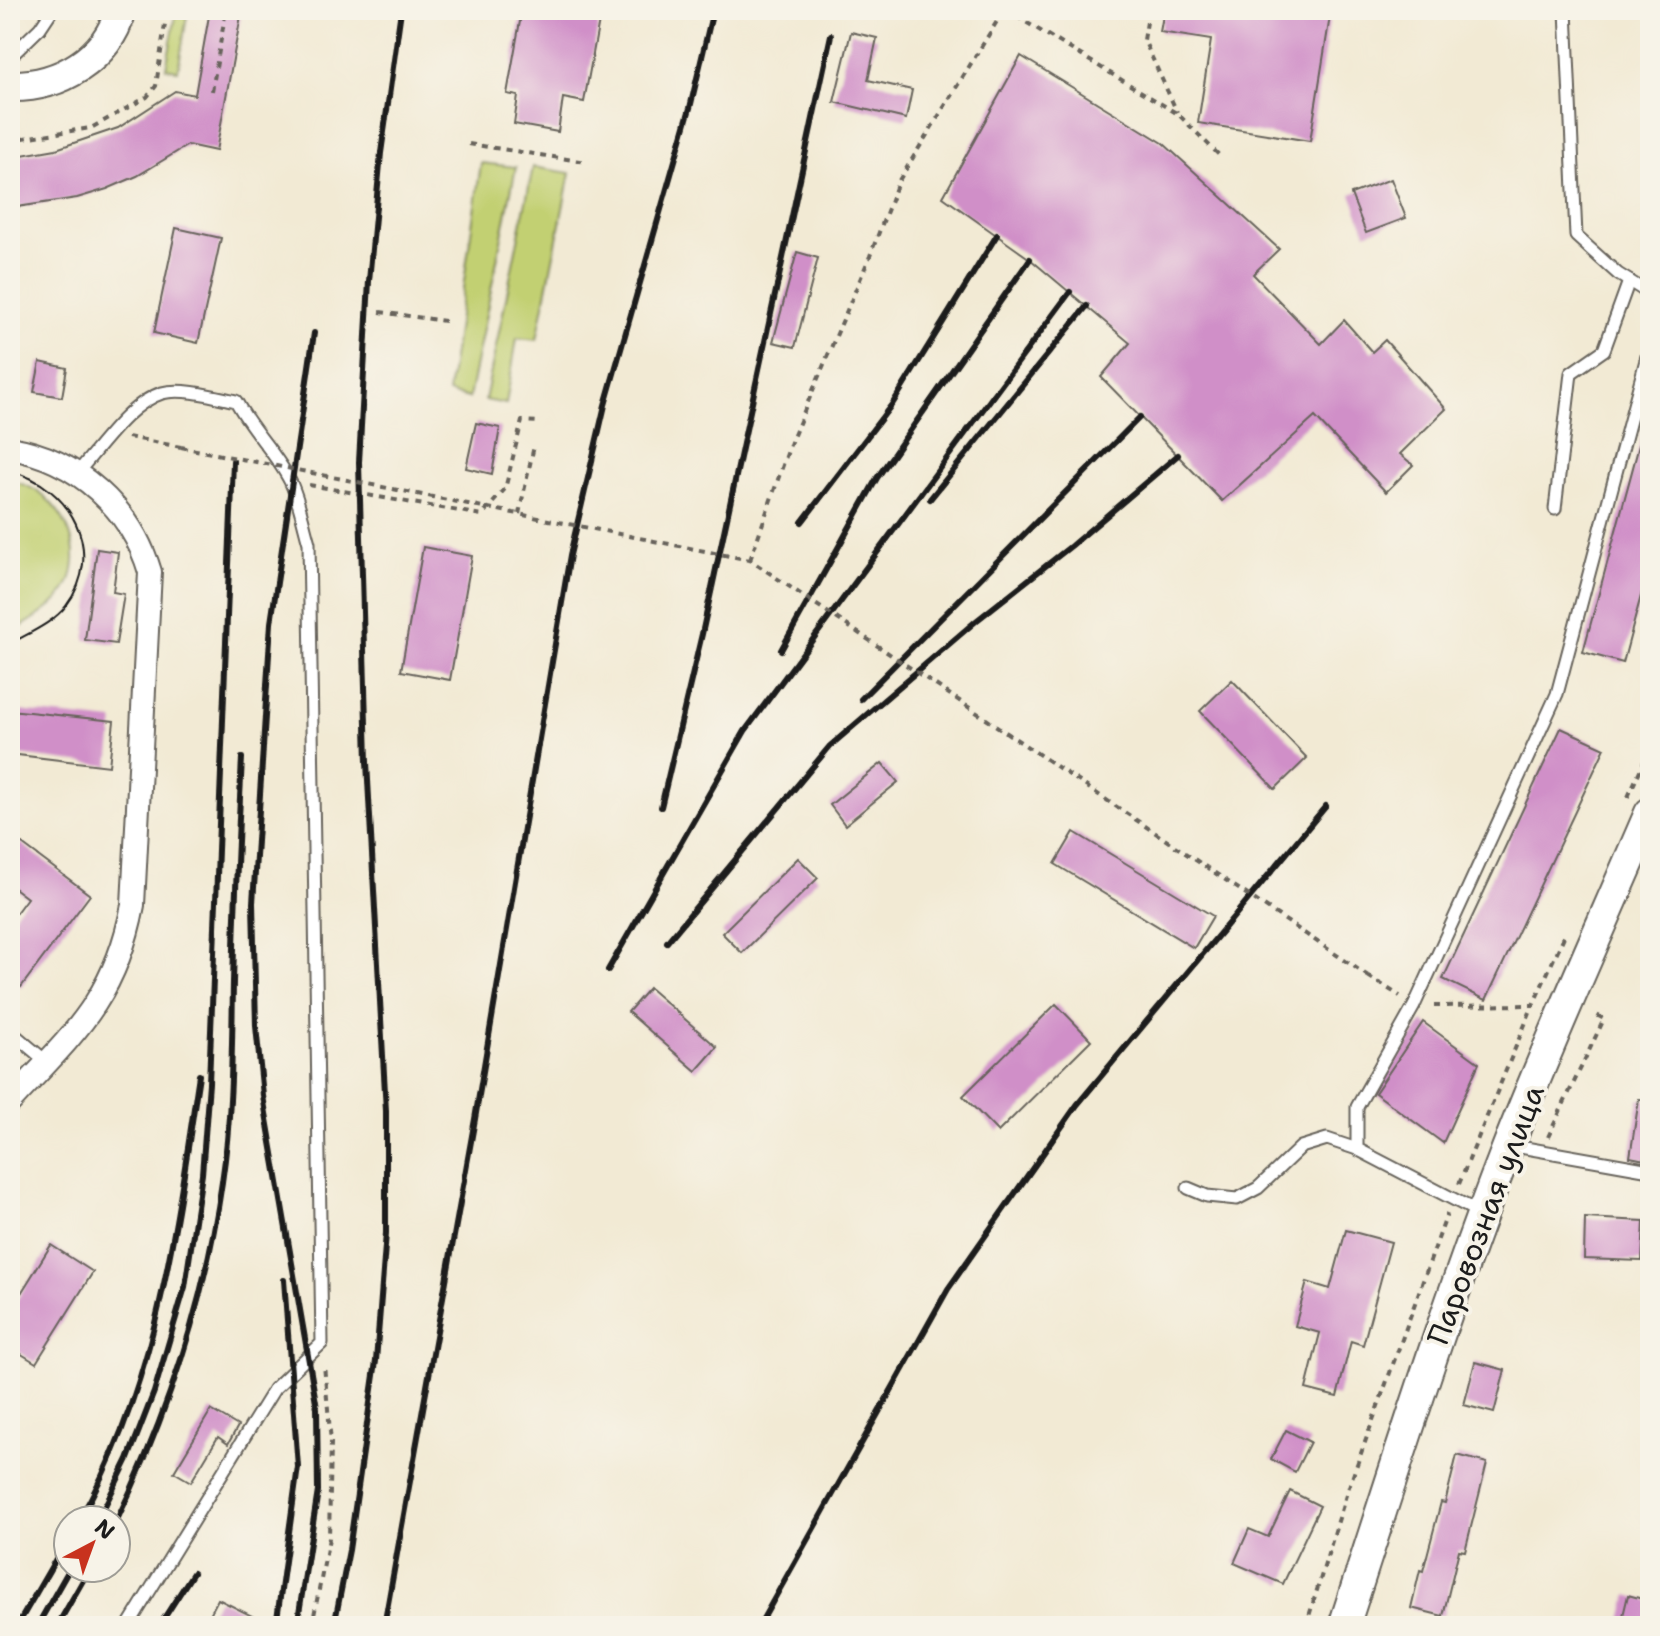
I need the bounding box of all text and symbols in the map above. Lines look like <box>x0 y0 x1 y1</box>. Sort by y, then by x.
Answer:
street label: Паровозная улица <box>1417 1078 1554 1351</box>
north arrow <box>52 1504 132 1584</box>
text: N <box>89 1513 121 1546</box>

